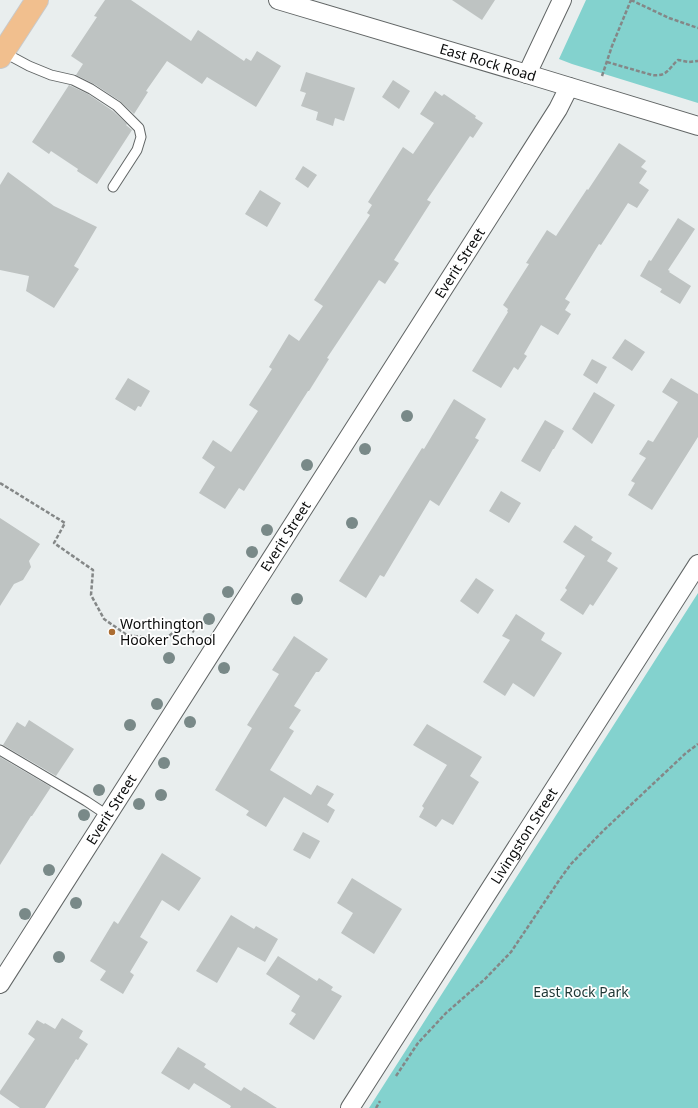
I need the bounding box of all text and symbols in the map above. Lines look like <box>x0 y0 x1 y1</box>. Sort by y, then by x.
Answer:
street label: East Rock Road <box>438 39 539 85</box>
street label: Everit Street <box>430 224 489 302</box>
street label: Everit Street <box>256 497 315 575</box>
place label: Worthington Hooker School <box>120 614 216 649</box>
marker: Worthington Hooker School <box>107 627 117 637</box>
street label: Everit Street <box>81 770 140 848</box>
street label: Livingston Street <box>486 784 561 887</box>
park label: East Rock Park <box>533 982 629 1001</box>

